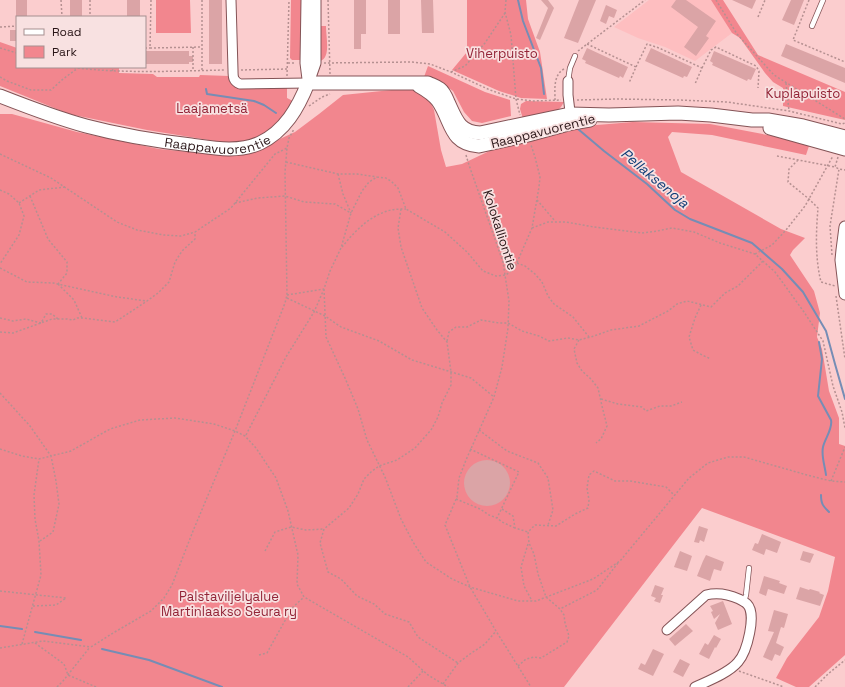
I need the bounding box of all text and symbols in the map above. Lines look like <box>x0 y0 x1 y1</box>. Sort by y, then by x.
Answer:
legend <box>16 16 146 68</box>
text: Road <box>52 24 81 40</box>
text: Park <box>52 44 77 60</box>
park label: Viherpuisto <box>466 45 538 62</box>
park label: Kuplapuisto <box>766 85 840 102</box>
park label: Laajametsä <box>176 100 248 117</box>
street label: Raappavuorentie <box>489 110 597 152</box>
street label: Raappavuorentie <box>164 130 274 157</box>
water label: Pellaksenoja <box>617 144 693 212</box>
street label: Kolokalliontie <box>479 188 521 272</box>
park label: Palstaviljelyalue Martinlaakso Seura ry <box>161 588 297 620</box>

